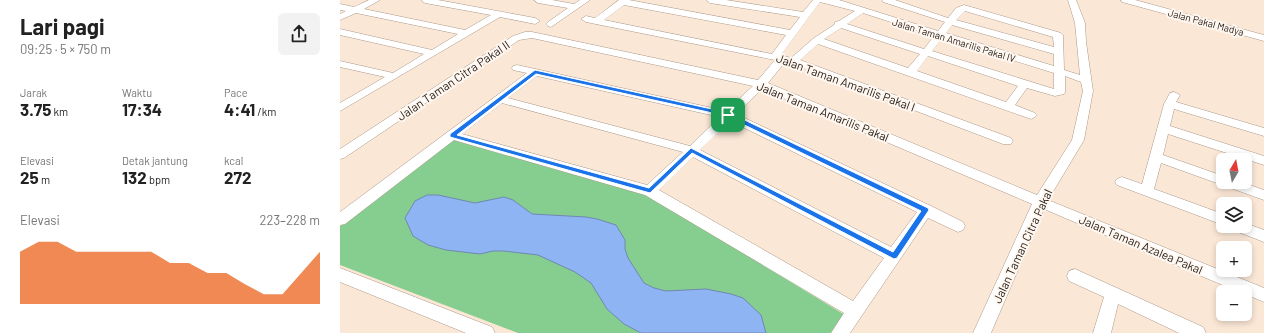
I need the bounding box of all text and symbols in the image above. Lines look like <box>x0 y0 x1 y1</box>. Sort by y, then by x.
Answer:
street label: Jalan Pakal Madya <box>1167 6 1245 38</box>
text: Lari pagi <box>20 13 105 39</box>
button: share <box>278 13 320 55</box>
street label: Jalan Taman Amarilis Pakal IV <box>891 16 1017 65</box>
street label: Jalan Taman Citra Pakal II <box>394 37 512 123</box>
text: 09:25 · 5 × 750 m <box>20 41 111 57</box>
street label: Jalan Taman Amarilis Pakal I <box>775 50 917 114</box>
street label: Jalan Taman Amarilis Pakal <box>755 78 891 144</box>
text: Jarak <box>20 86 47 99</box>
text: Waktu <box>122 86 152 99</box>
text: Pace <box>224 86 248 99</box>
pin <box>711 98 745 132</box>
text: 3.75 <box>20 99 51 119</box>
text: 17:34 <box>122 99 162 119</box>
text: 4:41 <box>224 99 255 119</box>
icon: arrive <box>717 104 739 126</box>
text: km <box>51 105 68 118</box>
text: /km <box>255 105 276 118</box>
north arrow <box>1216 153 1252 189</box>
map controls <box>1216 153 1252 321</box>
text: Elevasi <box>20 154 54 167</box>
text: Detak jantung <box>122 154 188 167</box>
text: kcal <box>224 154 243 167</box>
text: 25 <box>20 167 39 187</box>
text: 132 <box>122 167 147 187</box>
text: 272 <box>224 167 251 187</box>
text: m <box>39 173 50 186</box>
text: bpm <box>147 173 170 186</box>
street label: Jalan Taman Citra Pakal <box>989 187 1055 305</box>
button: layers <box>1216 197 1252 233</box>
text: Elevasi <box>20 212 60 228</box>
text: 223–228 m <box>260 212 320 228</box>
street label: Jalan Taman Azalea Pakal <box>1077 212 1205 276</box>
button: + <box>1216 241 1252 277</box>
button: − <box>1216 285 1252 321</box>

